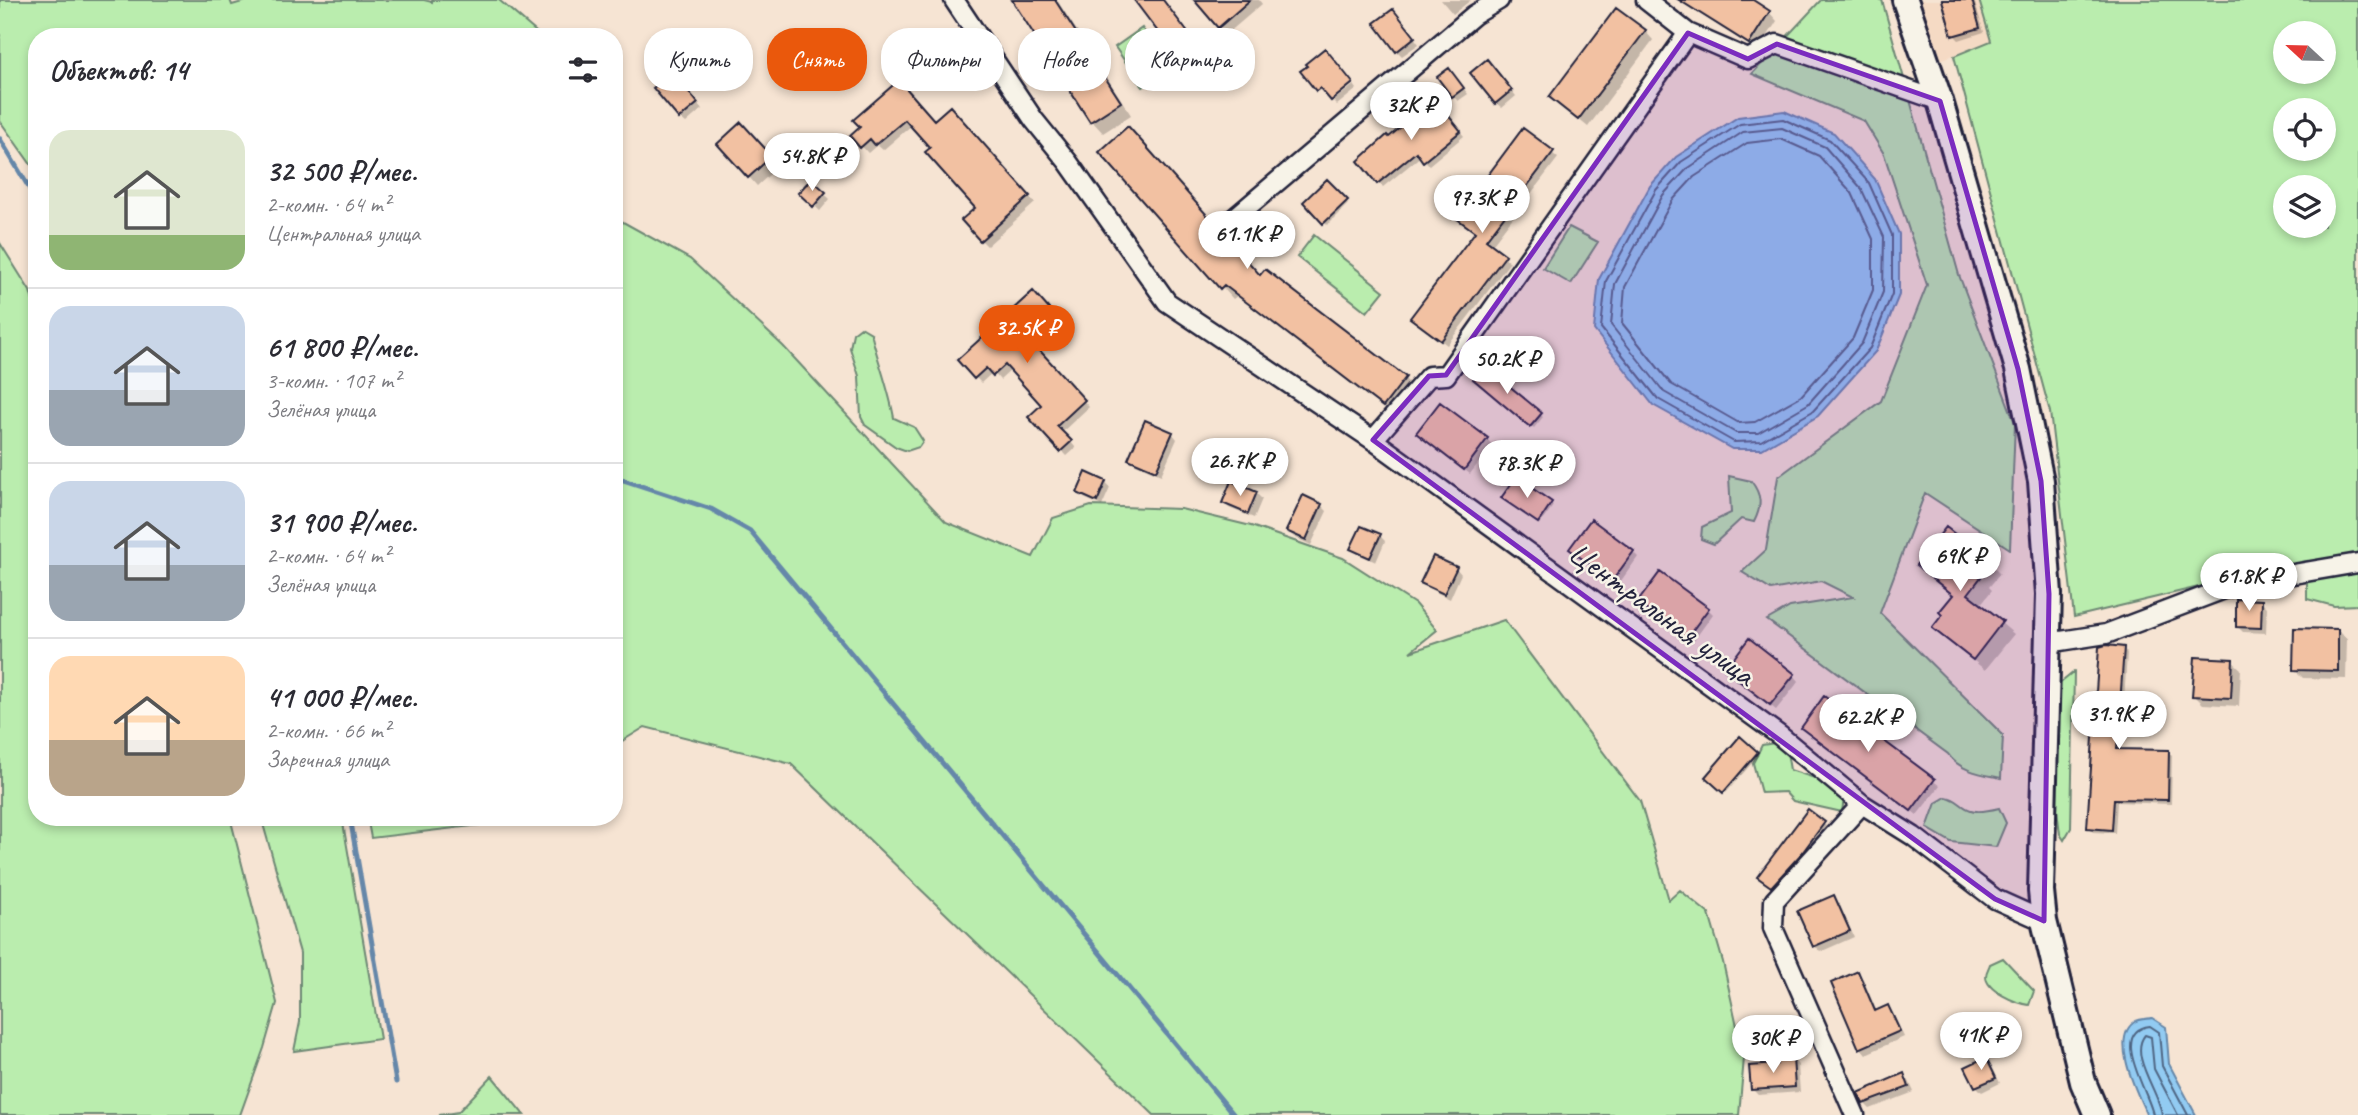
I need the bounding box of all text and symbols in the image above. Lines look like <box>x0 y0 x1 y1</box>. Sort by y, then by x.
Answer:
north arrow <box>2273 21 2336 84</box>
map controls <box>2273 21 2336 238</box>
chip: Купить <box>644 28 753 91</box>
chip: Снять <box>767 28 867 91</box>
chip: Фильтры <box>881 28 1004 91</box>
chip: Новое <box>1018 28 1111 91</box>
chip: Квартира <box>1125 28 1255 91</box>
text: Объектов: 14 <box>49 51 188 89</box>
icon: filters <box>564 51 602 89</box>
pin: 32K ₽ <box>1362 82 1460 142</box>
text: 32K ₽ <box>1386 90 1436 119</box>
button: locate <box>2273 98 2336 161</box>
pin: 54.8K ₽ <box>747 134 877 193</box>
text: 54.8K ₽ <box>780 141 844 170</box>
text: 32 500 ₽/мес. <box>266 152 417 190</box>
icon: home <box>105 158 189 242</box>
button: layers <box>2273 175 2336 238</box>
pin: 97.3K ₽ <box>1417 176 1547 235</box>
text: 97.3K ₽ <box>1450 183 1514 212</box>
text: 2-комн. · 64 m² <box>266 190 390 219</box>
pin: 61.1K ₽ <box>1182 212 1312 271</box>
text: Центральная улица <box>266 219 420 248</box>
text: 61.1K ₽ <box>1214 219 1280 248</box>
pin: 32.5K ₽ <box>962 306 1092 365</box>
text: 32.5K ₽ <box>995 313 1059 342</box>
text: 61 800 ₽/мес. <box>266 328 418 366</box>
icon: home <box>105 334 189 418</box>
pin: 50.2K ₽ <box>1442 336 1572 396</box>
text: 50.2K ₽ <box>1475 344 1539 373</box>
text: 3-комн. · 107 m² <box>266 366 400 395</box>
text: Зелёная улица <box>266 395 375 424</box>
pin: 26.7K ₽ <box>1175 438 1305 498</box>
pin: 78.3K ₽ <box>1462 440 1592 500</box>
text: 26.7K ₽ <box>1207 446 1273 475</box>
text: 78.3K ₽ <box>1495 448 1559 477</box>
text: 31 900 ₽/мес. <box>266 503 417 541</box>
icon: home <box>105 509 189 593</box>
street label: Центральная улица <box>1560 531 1766 696</box>
pin: 69K ₽ <box>1911 534 2009 593</box>
text: 2-комн. · 64 m² <box>266 541 390 570</box>
text: 69K ₽ <box>1935 541 1985 570</box>
pin: 61.8K ₽ <box>2184 554 2314 613</box>
text: 61.8K ₽ <box>2216 561 2282 590</box>
text: Зелёная улица <box>266 570 375 599</box>
text: 41 000 ₽/мес. <box>266 678 417 716</box>
icon: home <box>105 684 189 768</box>
pin: 31.9K ₽ <box>2054 692 2184 751</box>
pin: 62.2K ₽ <box>1803 694 1933 754</box>
text: 31.9K ₽ <box>2087 699 2151 728</box>
text: 62.2K ₽ <box>1835 702 1901 731</box>
text: 2-комн. · 66 m² <box>266 716 390 745</box>
text: Заречная улица <box>266 745 389 774</box>
pin: 41K ₽ <box>1932 1012 2030 1072</box>
pin: 30K ₽ <box>1724 1016 1822 1075</box>
text: 41K ₽ <box>1956 1020 2006 1049</box>
text: 30K ₽ <box>1748 1023 1798 1052</box>

